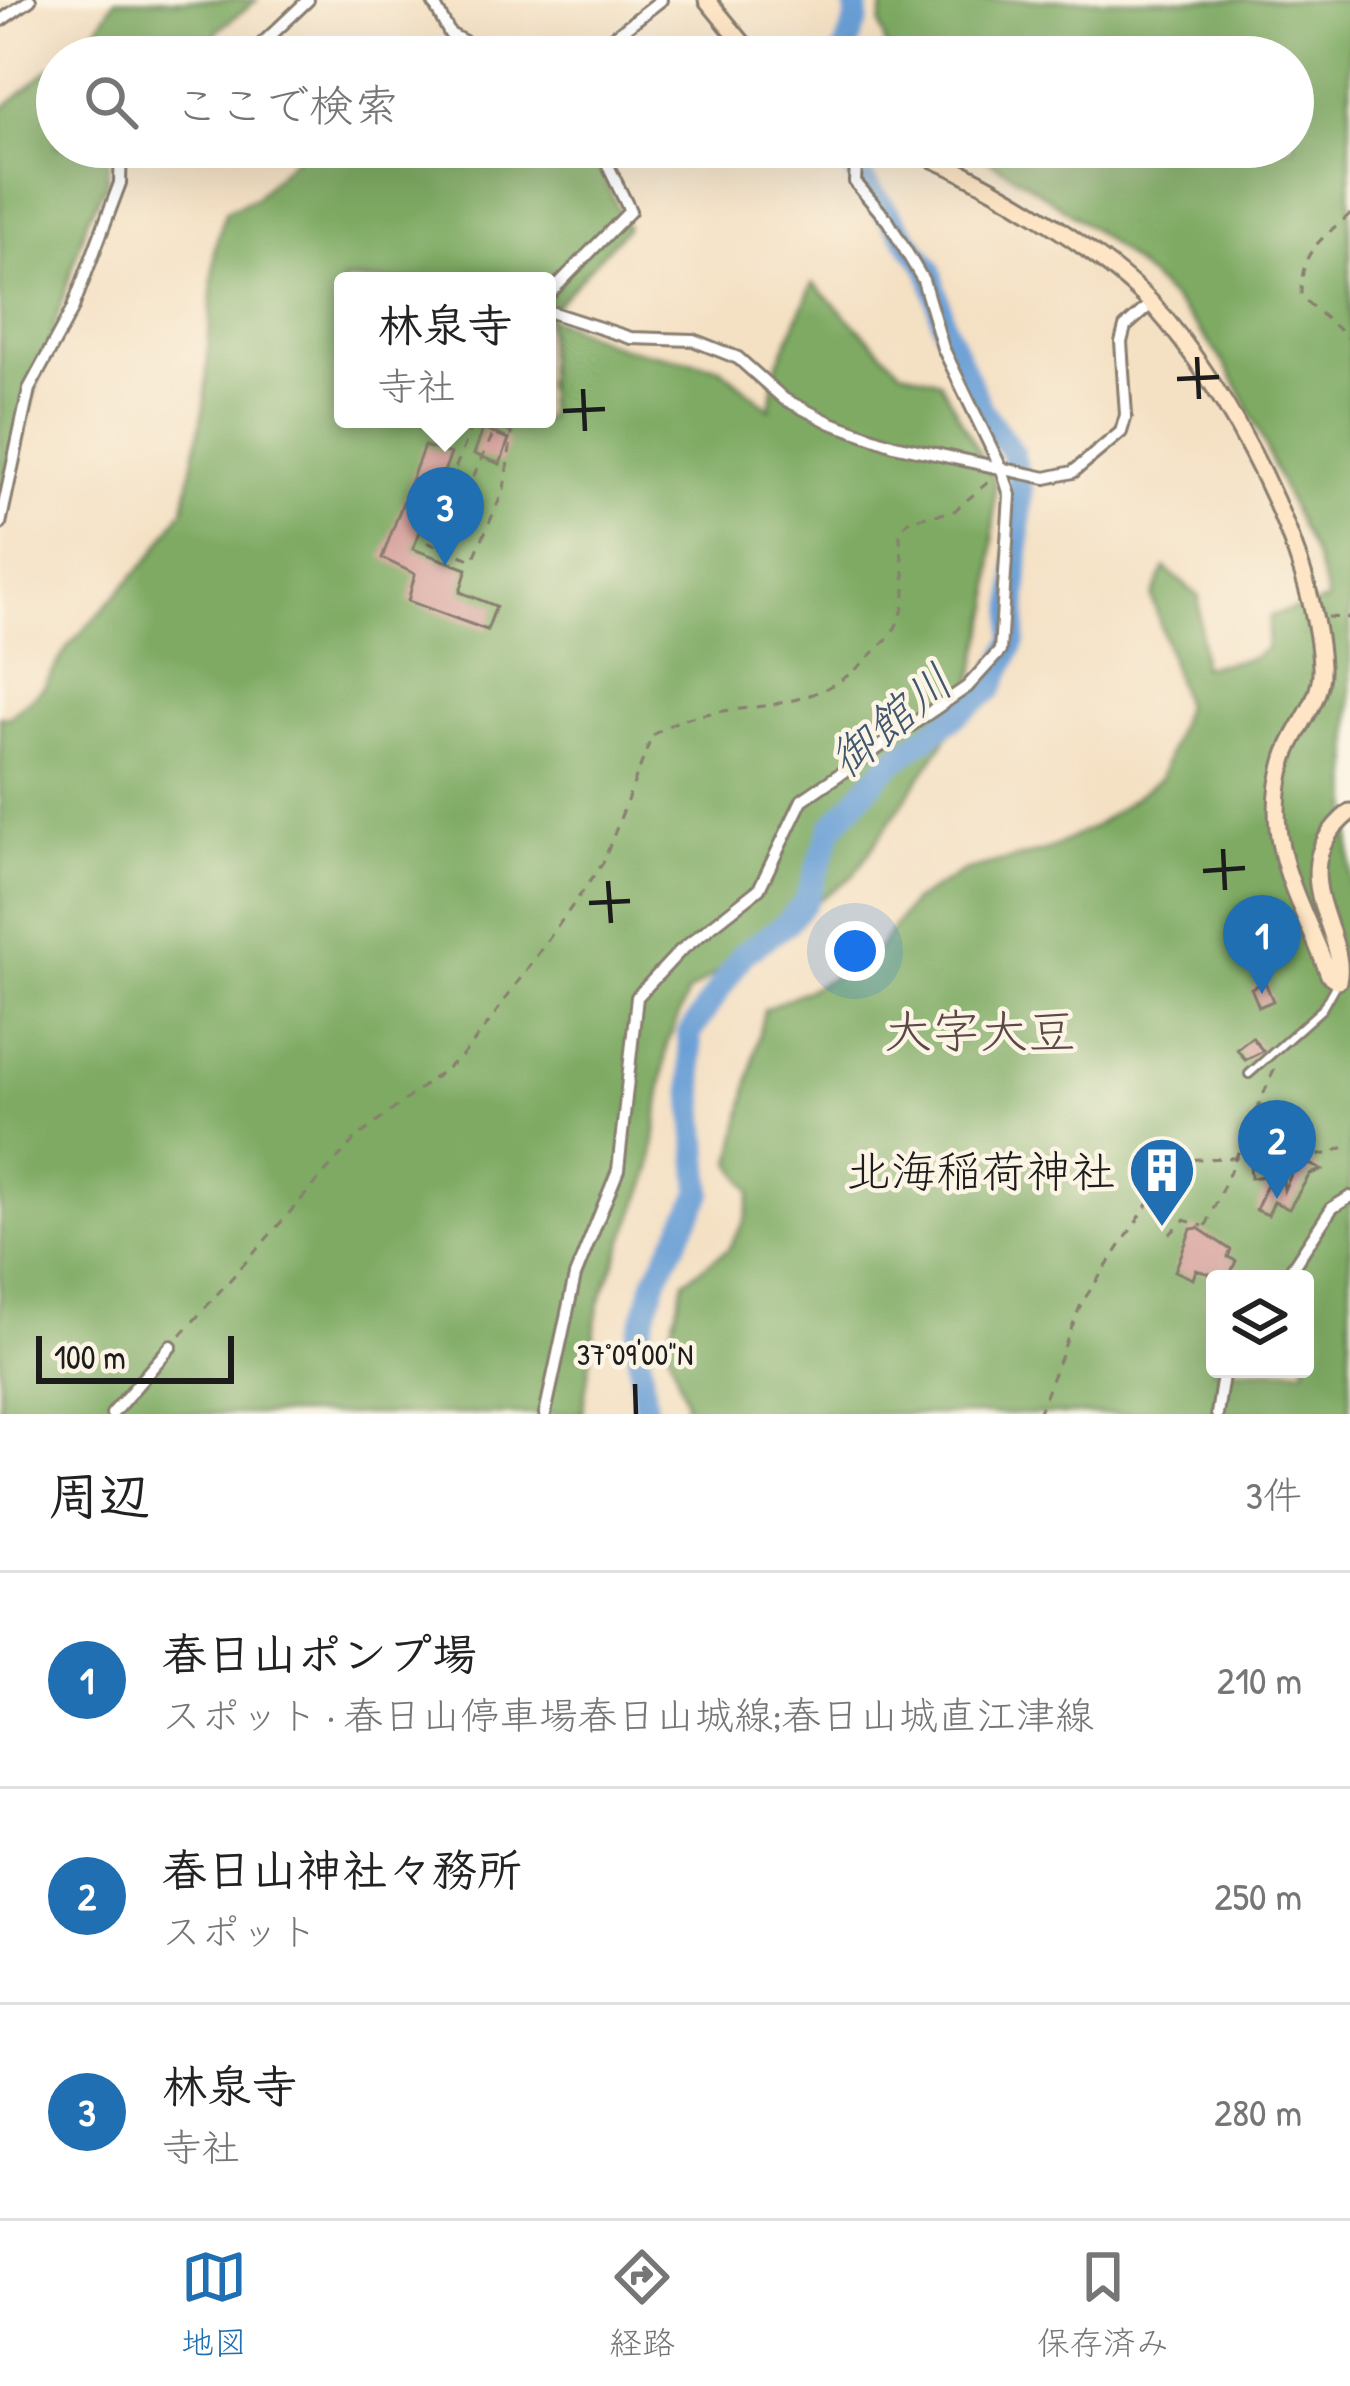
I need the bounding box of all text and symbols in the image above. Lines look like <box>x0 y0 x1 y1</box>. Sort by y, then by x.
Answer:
search box <box>36 36 1314 168</box>
icon: search <box>78 69 144 135</box>
text: ここで検索 <box>174 74 399 135</box>
popup <box>334 272 556 428</box>
text: 林泉寺 <box>377 294 513 355</box>
text: 寺社 <box>377 359 456 412</box>
pin: 3 <box>406 467 484 566</box>
water label: 御館川 <box>814 649 966 791</box>
pin: 1 <box>1223 895 1301 994</box>
your location <box>825 921 885 981</box>
district label: 大字大豆 <box>884 998 1076 1063</box>
pin: 2 <box>1238 1100 1316 1199</box>
building icon: 北海稲荷神社 <box>1127 1135 1197 1229</box>
place label: 北海稲荷神社 <box>846 1140 1116 1201</box>
map controls <box>1206 1270 1314 1378</box>
button: layers <box>1206 1270 1314 1378</box>
scale bar <box>36 1330 234 1383</box>
text: 37°09'00"N <box>577 1334 693 1374</box>
text: 100 m <box>54 1335 126 1379</box>
text: 周辺 <box>48 1461 150 1530</box>
text: 3件 <box>1246 1468 1302 1521</box>
text: 春日山ポンプ場 <box>162 1623 477 1684</box>
text: 1 <box>80 1653 94 1706</box>
text: 210 m <box>1217 1653 1302 1706</box>
text: スポット · 春日山停車場春日山城線;春日山城直江津線 <box>162 1688 1094 1741</box>
text: 春日山神社々務所 <box>162 1839 522 1900</box>
text: 2 <box>78 1869 96 1922</box>
text: 250 m <box>1214 1869 1302 1922</box>
text: スポット <box>162 1904 318 1957</box>
text: 林泉寺 <box>162 2055 297 2116</box>
text: 3 <box>78 2085 96 2138</box>
text: 280 m <box>1214 2085 1302 2138</box>
text: 寺社 <box>162 2120 240 2173</box>
tab: 地図 <box>181 2244 247 2364</box>
tab: 経路 <box>609 2244 675 2364</box>
tab: 保存済み <box>1037 2244 1169 2364</box>

